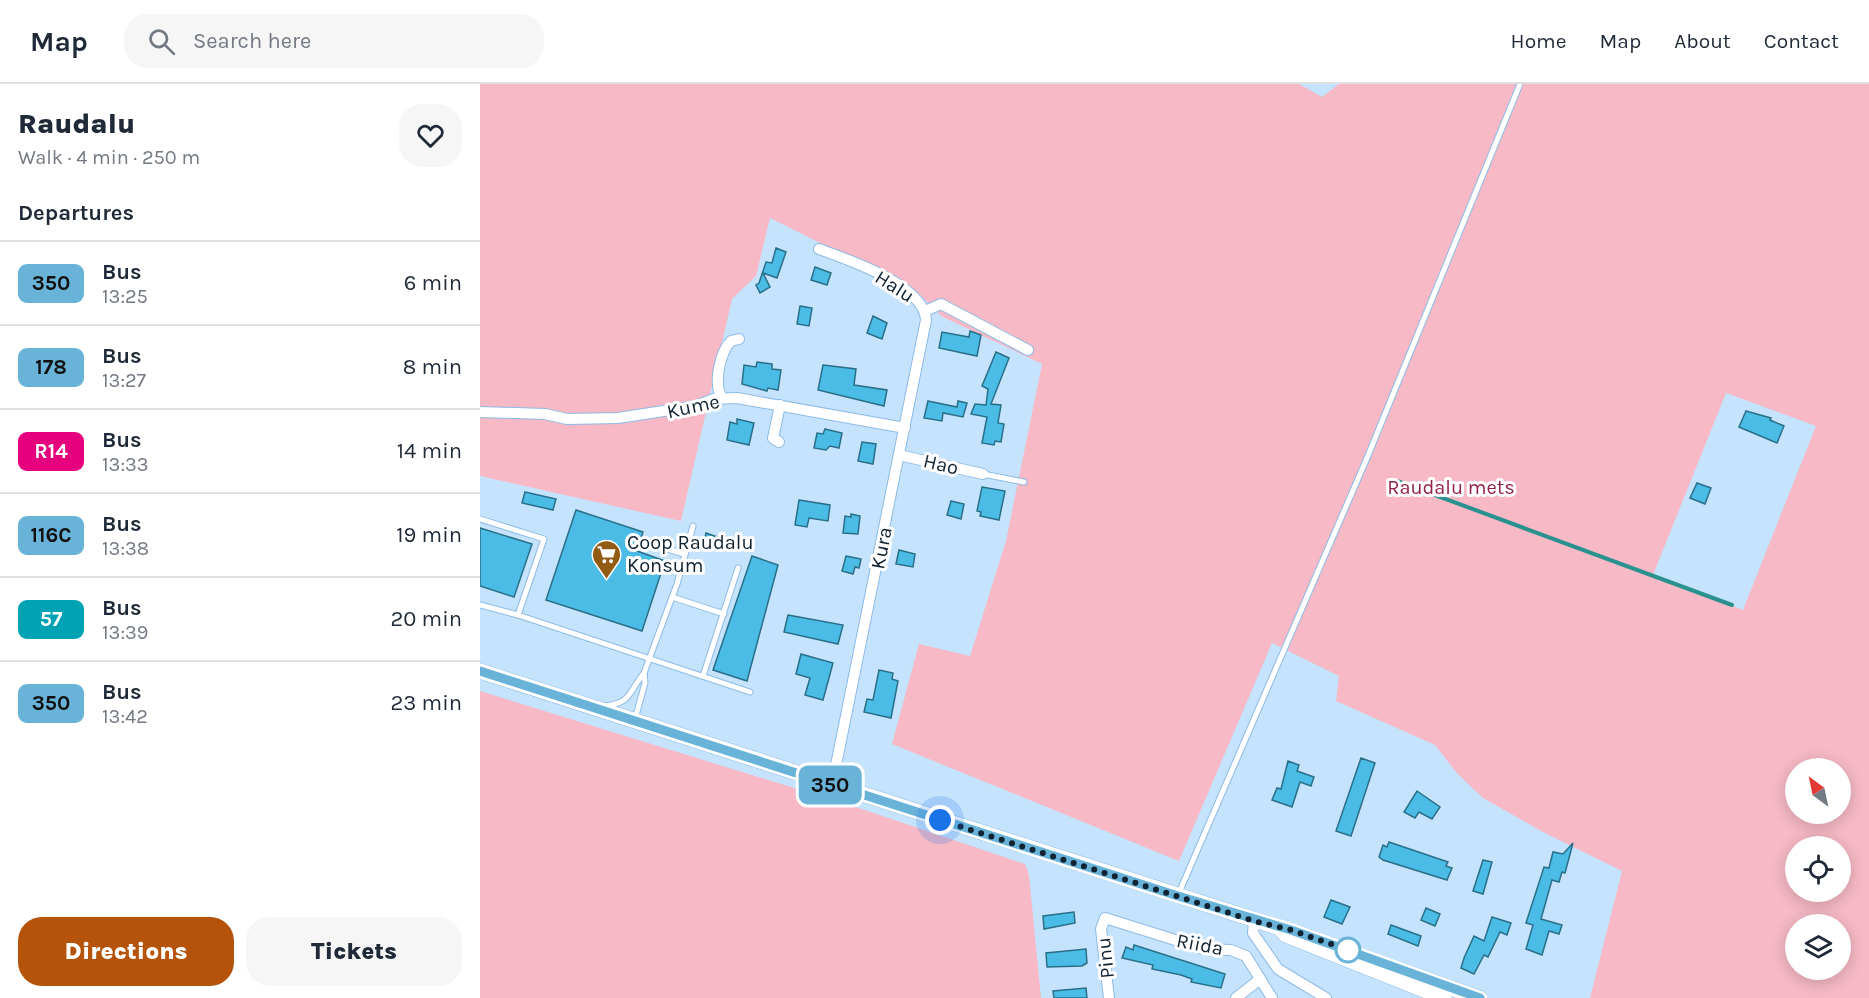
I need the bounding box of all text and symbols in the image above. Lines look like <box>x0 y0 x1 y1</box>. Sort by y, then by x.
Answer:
search box <box>124 14 544 68</box>
text: Map <box>30 25 88 58</box>
icon: search <box>145 25 178 58</box>
text: Search here <box>193 28 311 54</box>
text: Home <box>1511 29 1567 53</box>
text: Map <box>1600 29 1641 53</box>
text: About <box>1674 29 1731 53</box>
text: Contact <box>1764 29 1839 53</box>
button: heart <box>399 104 462 167</box>
text: Raudalu <box>18 107 135 140</box>
text: Walk · 4 min · 250 m <box>18 146 200 169</box>
text: Departures <box>18 200 134 226</box>
text: Bus <box>102 259 142 285</box>
street label: Halu <box>871 266 919 307</box>
text: 6 min <box>404 270 462 296</box>
text: 350 <box>32 271 70 295</box>
text: 13:25 <box>102 285 148 308</box>
text: Bus <box>102 343 142 369</box>
text: 8 min <box>403 354 462 380</box>
text: 178 <box>35 355 67 379</box>
text: 13:27 <box>102 369 146 392</box>
street label: Kume <box>665 390 722 423</box>
text: Bus <box>102 427 142 453</box>
text: 14 min <box>397 438 462 464</box>
text: R14 <box>34 439 68 463</box>
street label: Hao <box>921 449 961 480</box>
text: 13:33 <box>102 453 149 476</box>
park label: Raudalu mets <box>1387 476 1515 499</box>
text: Bus <box>102 511 142 537</box>
text: 19 min <box>396 522 462 548</box>
text: 116C <box>30 523 72 547</box>
street label: Kura <box>866 525 897 571</box>
place label: Coop Raudalu Konsum <box>627 531 754 577</box>
text: 13:38 <box>102 537 149 560</box>
supermarket icon: Coop Raudalu Konsum <box>590 538 622 580</box>
text: Bus <box>102 595 142 621</box>
text: 20 min <box>391 606 462 632</box>
text: 57 <box>40 607 62 631</box>
text: 13:39 <box>102 621 148 644</box>
text: Bus <box>102 679 142 705</box>
text: 23 min <box>391 690 462 716</box>
text: 350 <box>32 691 70 715</box>
text: 13:42 <box>102 705 148 728</box>
north arrow <box>1785 758 1851 824</box>
map controls <box>1785 758 1851 980</box>
line badge: 350 <box>796 766 865 804</box>
text: 350 <box>811 773 849 797</box>
your location <box>925 805 955 835</box>
button: locate <box>1785 836 1851 902</box>
button: layers <box>1785 914 1851 980</box>
button: Directions <box>18 917 234 986</box>
button: Tickets <box>246 917 462 986</box>
street label: Riida <box>1175 929 1225 960</box>
street label: Pinu <box>1092 936 1119 980</box>
unlabelled marker <box>1335 937 1361 963</box>

